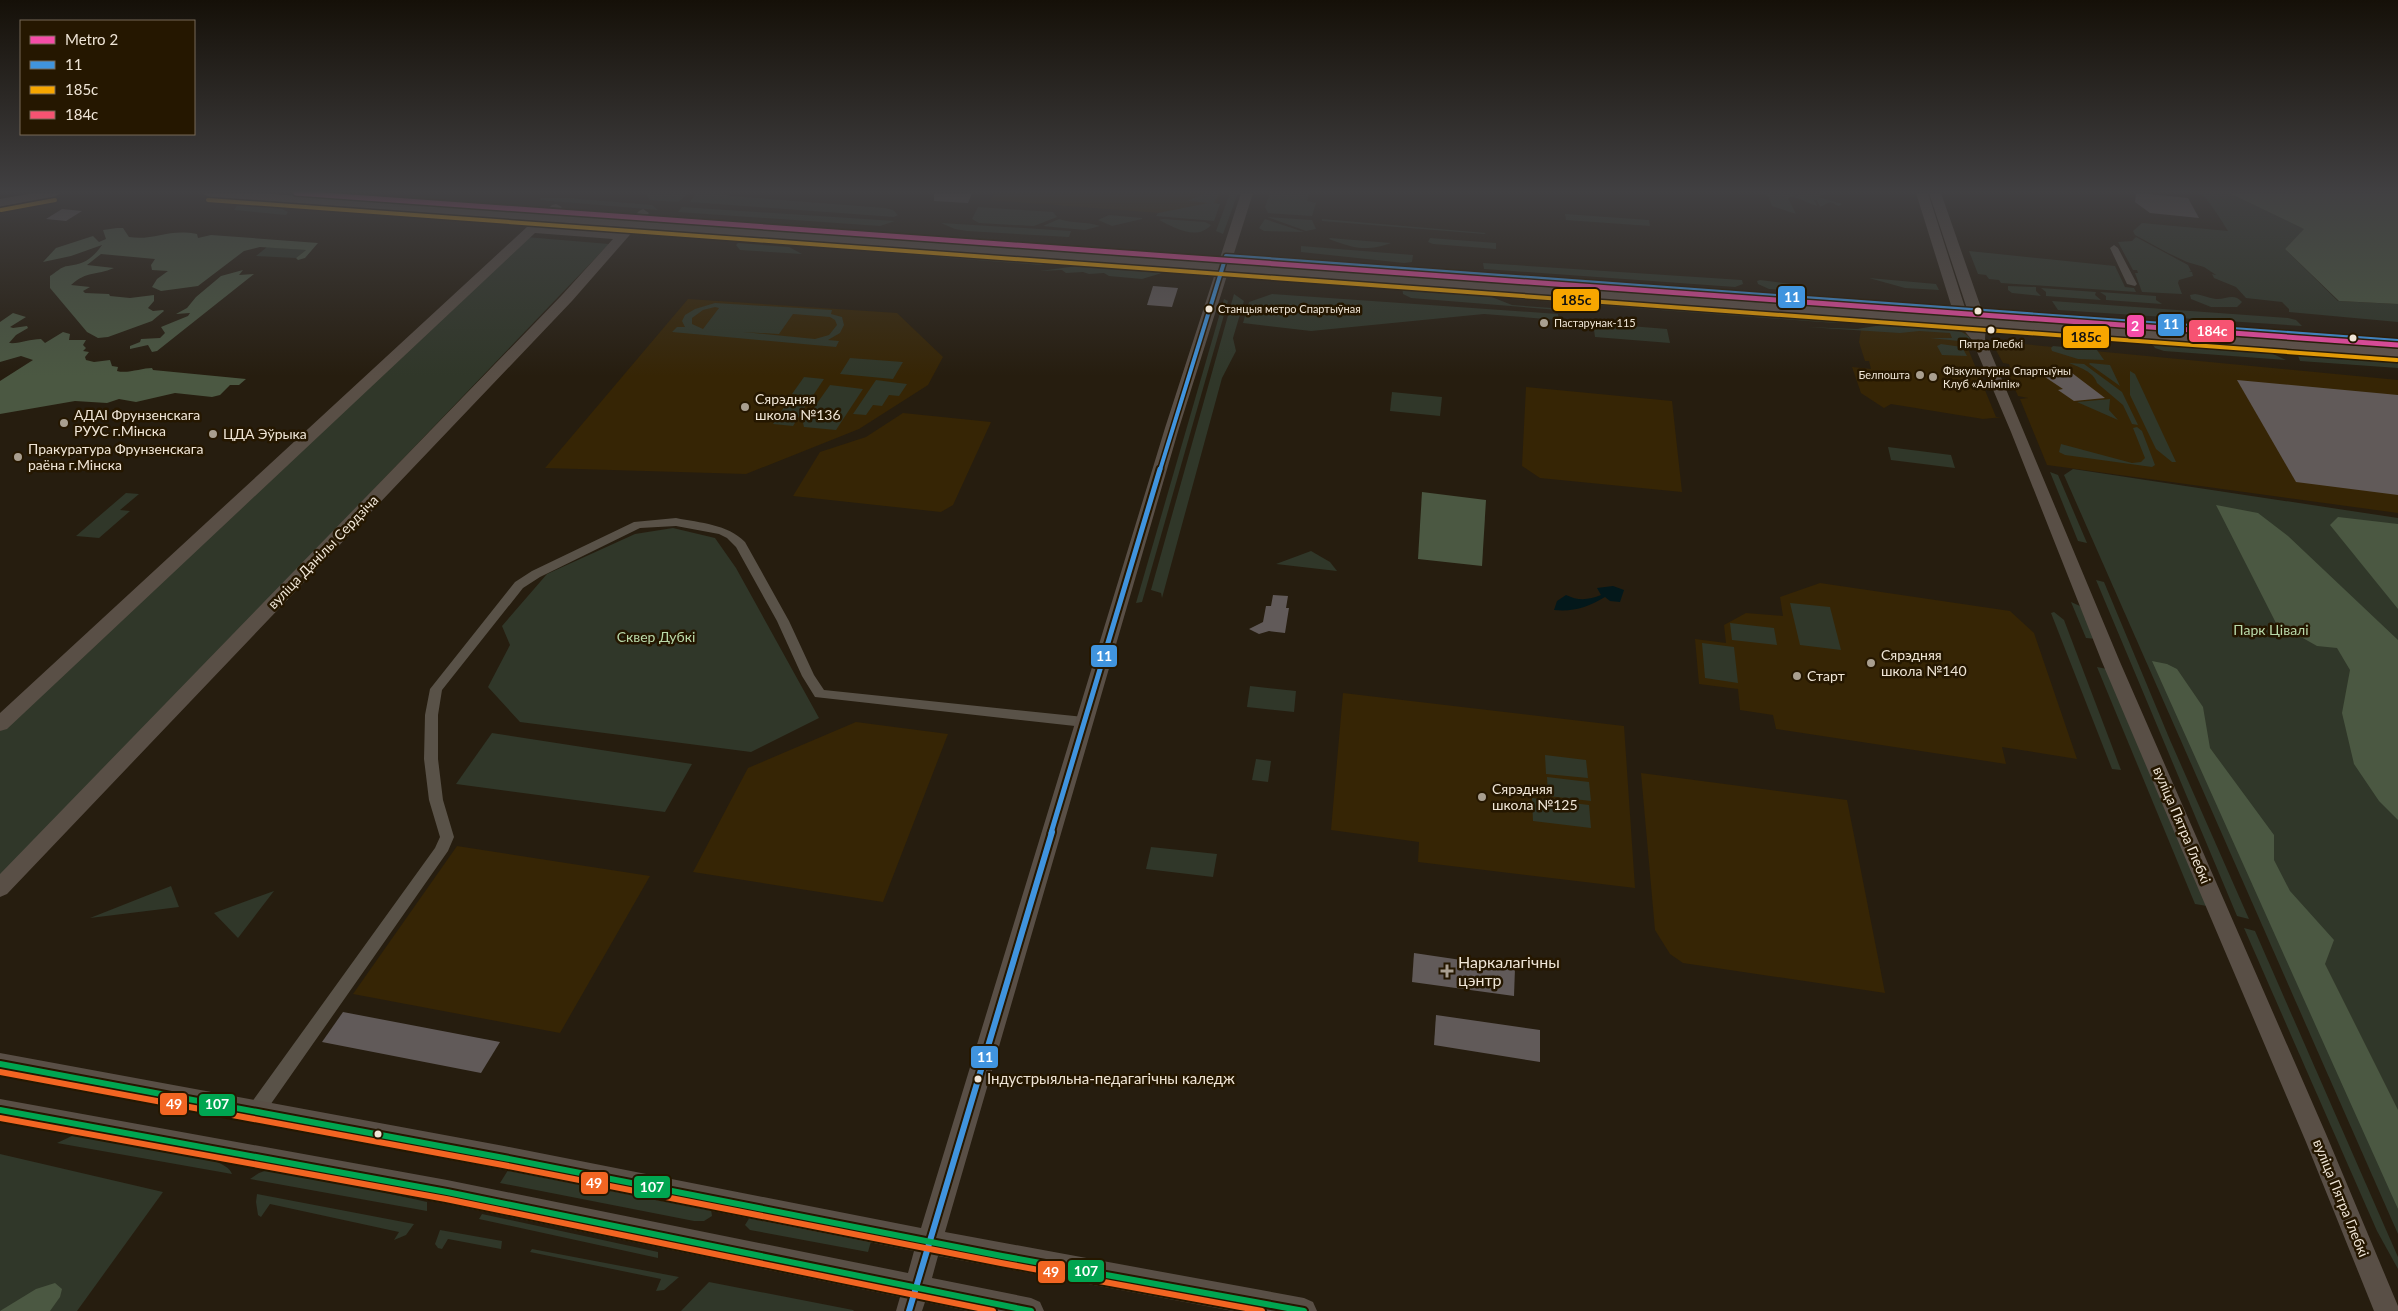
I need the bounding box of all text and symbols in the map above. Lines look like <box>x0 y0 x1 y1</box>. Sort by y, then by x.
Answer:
legend <box>20 20 195 135</box>
text: Metro 2 <box>65 30 118 48</box>
text: 11 <box>65 55 82 73</box>
text: 185с <box>65 80 98 98</box>
text: 184с <box>65 105 98 123</box>
line badge: 11 <box>1777 285 1806 309</box>
line badge: 185с <box>1552 288 1600 312</box>
text: 11 <box>1784 288 1800 305</box>
text: 185с <box>1560 291 1592 308</box>
place label: Станцыя метро Спартыўная <box>1218 302 1361 315</box>
marker: Станцыя метро Спартыўная <box>1204 304 1214 314</box>
unlabelled marker <box>1973 306 1983 316</box>
line badge: 11 <box>2157 313 2185 337</box>
line badge: 2 <box>2126 314 2145 338</box>
text: 11 <box>2163 315 2179 332</box>
place label: Пастарунак-115 <box>1554 316 1636 329</box>
marker: Пастарунак-115 <box>1538 317 1550 329</box>
text: 2 <box>2131 317 2139 334</box>
line badge: 184с <box>2188 319 2235 343</box>
text: 184с <box>2196 322 2228 339</box>
marker: Пятра Глебкі <box>1986 325 1996 335</box>
line badge: 185с <box>2062 325 2110 349</box>
text: 185с <box>2070 328 2102 345</box>
unlabelled marker <box>2348 333 2358 343</box>
place label: Пятра Глебкі <box>1959 337 2023 350</box>
place label: Фізкультурна Спартыўны Клуб «Алімпік» <box>1943 364 2071 390</box>
place label: Белпошта <box>1859 368 1910 381</box>
marker: Белпошта <box>1914 369 1926 381</box>
marker: Фізкультурна Спартыўны Клуб «Алімпік» <box>1927 371 1939 383</box>
place label: Сярэдняя школа №136 <box>755 390 841 423</box>
marker: Сярэдняя школа №136 <box>739 401 751 413</box>
place label: АДАІ Фрунзенскага РУУС г.Мінска <box>74 406 200 439</box>
marker: АДАІ Фрунзенскага РУУС г.Мінска <box>58 417 70 429</box>
place label: ЦДА Эўрыка <box>223 425 307 442</box>
marker: ЦДА Эўрыка <box>207 428 219 440</box>
place label: Пракуратура Фрунзенскага раёна г.Мінска <box>28 440 203 473</box>
marker: Пракуратура Фрунзенскага раёна г.Мінска <box>12 451 24 463</box>
street label: вуліца Данілы Сердзіча <box>264 491 381 612</box>
park label: Парк Цівалі <box>2233 621 2309 638</box>
park label: Сквер Дубкі <box>617 628 695 645</box>
line badge: 11 <box>1090 644 1118 668</box>
place label: Сярэдняя школа №140 <box>1881 646 1967 679</box>
text: 11 <box>1096 647 1112 664</box>
marker: Сярэдняя школа №140 <box>1865 657 1877 669</box>
place label: Старт <box>1807 667 1845 684</box>
marker: Старт <box>1791 670 1803 682</box>
street label: вуліца Пятра Глебкі <box>2150 764 2215 886</box>
place label: Сярэдняя школа №125 <box>1492 780 1578 813</box>
marker: Сярэдняя школа №125 <box>1476 791 1488 803</box>
place label: Наркалагічны цэнтр <box>1458 952 1560 989</box>
marker: Наркалагічны цэнтр <box>1440 964 1454 978</box>
line badge: 11 <box>970 1045 999 1069</box>
text: 11 <box>977 1048 993 1065</box>
place label: Індустрыяльна-педагагічны каледж <box>987 1069 1235 1087</box>
marker: Індустрыяльна-педагагічны каледж <box>973 1074 983 1084</box>
line badge: 49 <box>159 1092 188 1116</box>
line badge: 107 <box>198 1093 236 1117</box>
text: 49 <box>166 1095 182 1112</box>
text: 107 <box>205 1095 229 1112</box>
unlabelled marker <box>373 1129 383 1139</box>
street label: вуліца Пятра Глебкі <box>2310 1136 2373 1259</box>
line badge: 49 <box>580 1171 609 1195</box>
text: 49 <box>586 1174 602 1191</box>
line badge: 107 <box>633 1175 671 1199</box>
text: 107 <box>640 1178 664 1195</box>
line badge: 107 <box>1067 1259 1105 1283</box>
line badge: 49 <box>1037 1260 1066 1284</box>
text: 107 <box>1074 1262 1098 1279</box>
text: 49 <box>1043 1263 1059 1280</box>

